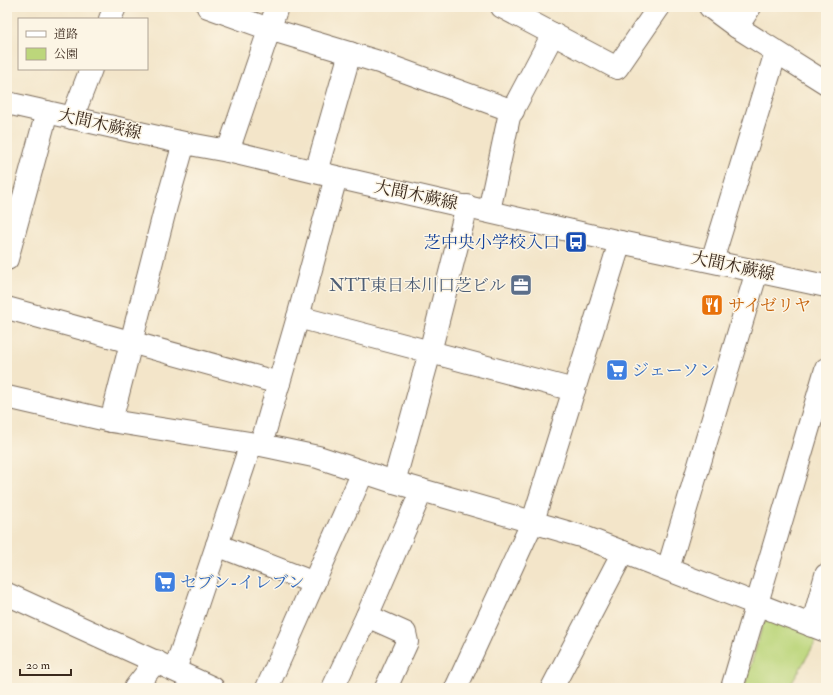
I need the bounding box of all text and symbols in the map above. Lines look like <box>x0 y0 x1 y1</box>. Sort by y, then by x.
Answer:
legend <box>18 18 148 70</box>
text: 道路 <box>54 27 78 42</box>
text: 公園 <box>54 47 78 62</box>
street label: 大間木蕨線 <box>56 104 144 144</box>
street label: 大間木蕨線 <box>372 176 460 214</box>
bus stop icon: 芝中央小学校入口 <box>563 229 589 255</box>
place label: 芝中央小学校入口 <box>424 232 560 253</box>
street label: 大間木蕨線 <box>689 247 777 285</box>
office icon: NTT東日本川口芝ビル <box>508 272 534 298</box>
place label: NTT東日本川口芝ビル <box>329 275 506 296</box>
restaurant icon: サイゼリヤ <box>699 292 725 318</box>
place label: サイゼリヤ <box>728 295 811 316</box>
supermarket icon: ジェーソン <box>604 357 630 383</box>
place label: ジェーソン <box>632 360 716 381</box>
supermarket icon: セブン-イレブン <box>152 569 178 595</box>
place label: セブン-イレブン <box>180 572 305 593</box>
scale bar <box>20 651 71 677</box>
text: 20 m <box>26 658 51 673</box>

